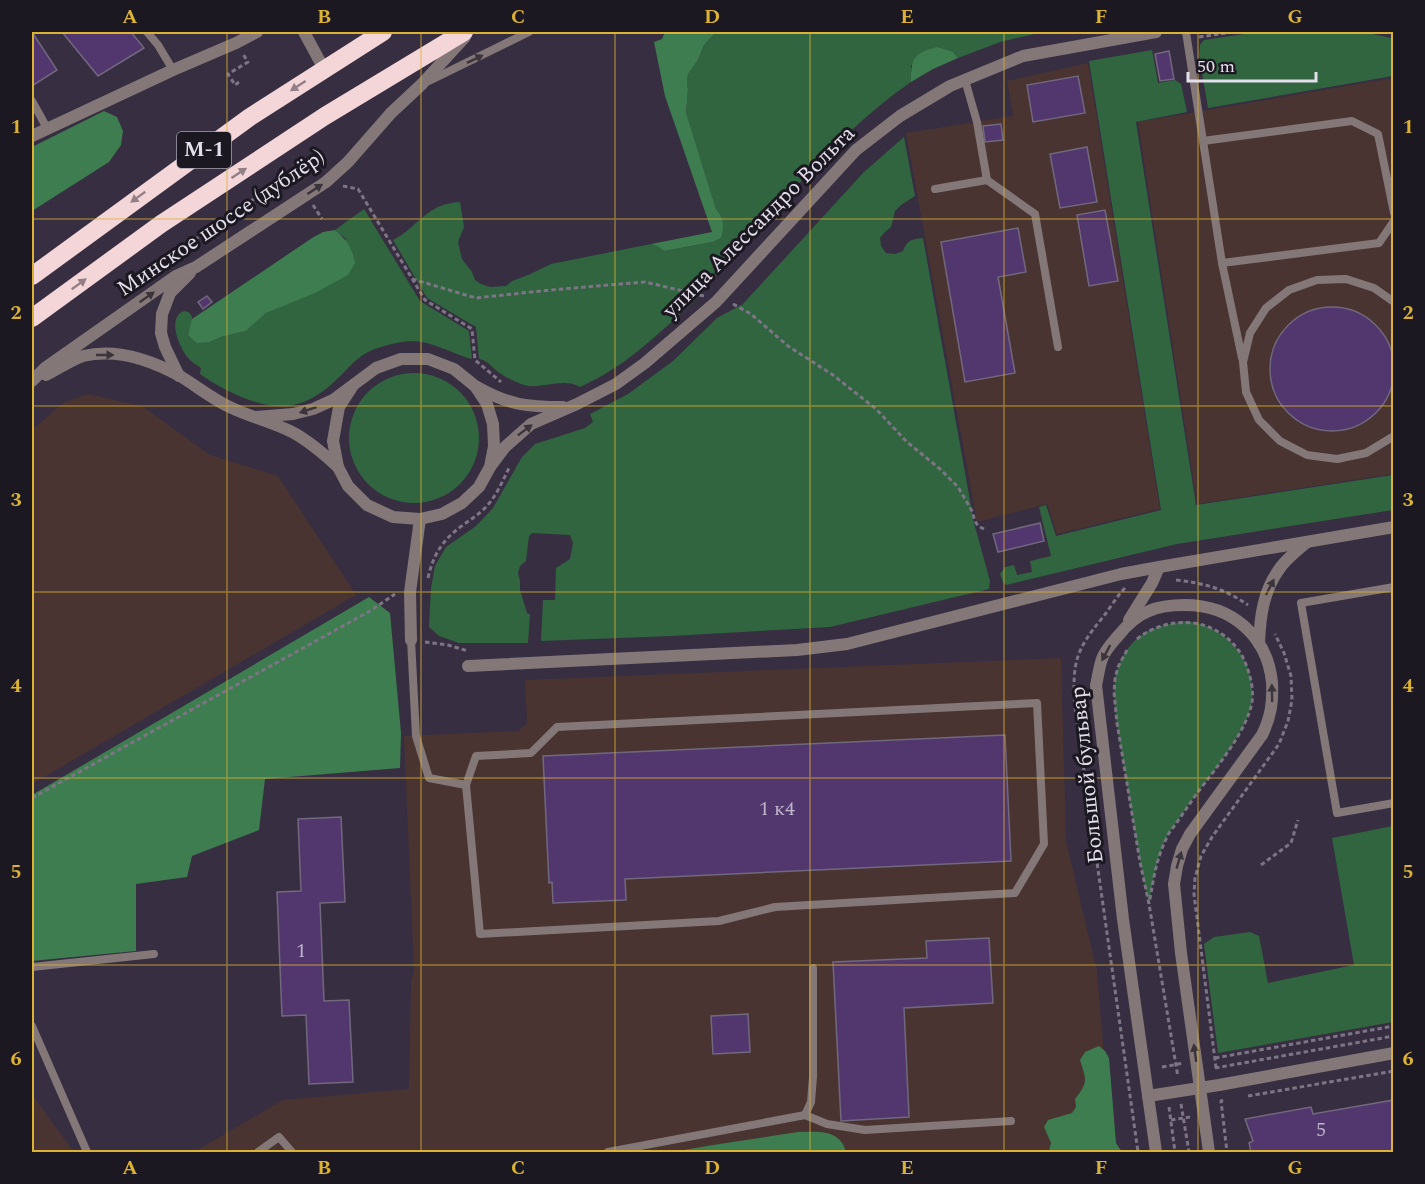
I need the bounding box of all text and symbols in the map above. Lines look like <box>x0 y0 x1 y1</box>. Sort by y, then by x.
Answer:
text: A <box>122 2 138 32</box>
text: B <box>317 2 331 32</box>
text: C <box>511 2 525 32</box>
text: D <box>704 2 720 32</box>
text: E <box>900 2 914 32</box>
text: F <box>1095 2 1107 32</box>
text: G <box>1287 2 1303 32</box>
scale bar <box>1188 45 1316 83</box>
text: 50 m <box>1197 53 1235 80</box>
one-way arrow <box>466 54 483 63</box>
one-way arrow <box>290 80 307 91</box>
text: 1 <box>10 112 22 142</box>
text: 1 <box>1402 112 1414 142</box>
street label: улица Алессандро Вольта <box>654 118 863 327</box>
road number: М-1 <box>177 132 231 168</box>
street label: Минское шоссе (дублёр) <box>110 141 332 305</box>
one-way arrow <box>231 168 247 179</box>
one-way arrow <box>307 184 323 195</box>
one-way arrow <box>131 191 147 203</box>
one-way arrow <box>70 278 86 290</box>
one-way arrow <box>138 291 154 303</box>
text: 2 <box>10 298 22 328</box>
text: 2 <box>1402 298 1414 328</box>
one-way arrow <box>95 350 114 360</box>
one-way arrow <box>299 406 317 415</box>
one-way arrow <box>517 423 533 436</box>
text: 3 <box>10 485 22 515</box>
text: 3 <box>1402 485 1414 515</box>
one-way arrow <box>1265 579 1274 596</box>
one-way arrow <box>1101 645 1111 662</box>
text: 4 <box>10 671 22 701</box>
text: 4 <box>1402 671 1414 701</box>
one-way arrow <box>1267 683 1277 702</box>
street label: Большой бульвар <box>1061 685 1113 865</box>
house number: 1 к4 <box>759 794 795 824</box>
one-way arrow <box>1175 851 1184 869</box>
text: 5 <box>10 857 22 887</box>
text: 5 <box>1402 857 1414 887</box>
house number: 1 <box>296 936 306 966</box>
one-way arrow <box>1191 1043 1200 1062</box>
text: 6 <box>10 1044 22 1074</box>
text: 6 <box>1402 1044 1414 1074</box>
house number: 5 <box>1316 1115 1326 1145</box>
text: A <box>122 1153 138 1183</box>
text: B <box>317 1153 331 1183</box>
text: C <box>511 1153 525 1183</box>
text: D <box>704 1153 720 1183</box>
text: E <box>900 1153 914 1183</box>
text: F <box>1095 1153 1107 1183</box>
text: G <box>1287 1153 1303 1183</box>

